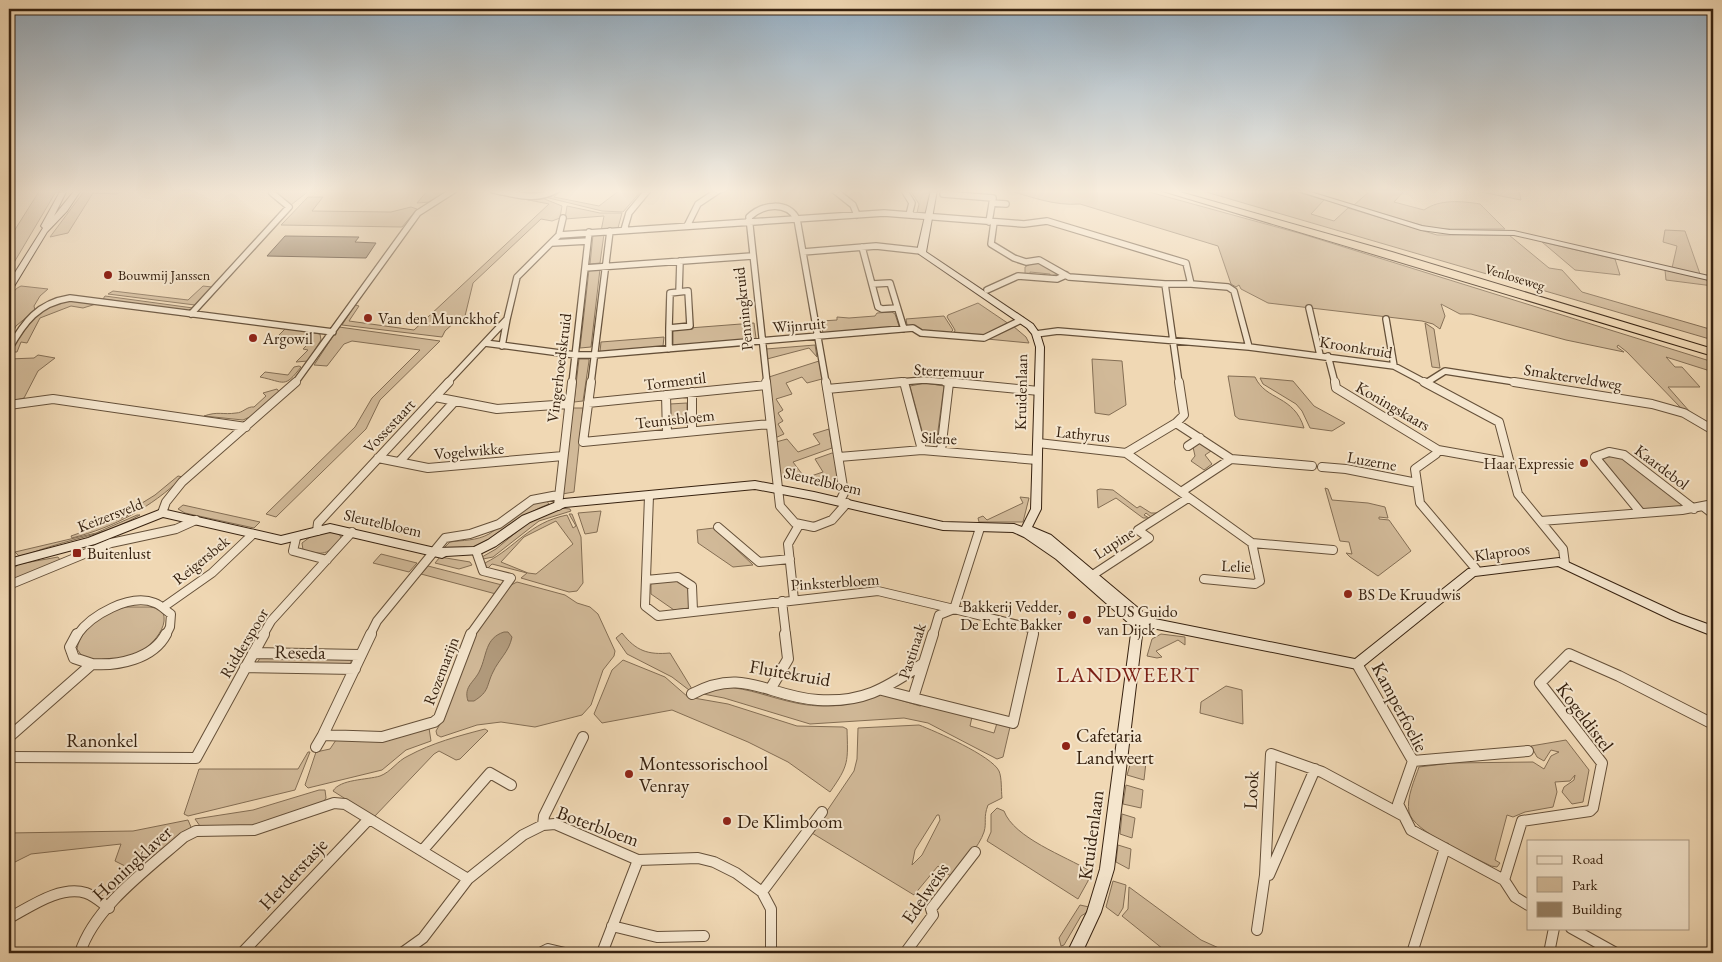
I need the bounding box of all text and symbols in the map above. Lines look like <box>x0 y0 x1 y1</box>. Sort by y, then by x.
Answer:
street label: Venloseweg <box>1483 259 1548 295</box>
street label: Penningkruid <box>728 265 758 352</box>
place label: Bouwmij Janssen <box>118 266 211 284</box>
marker: Bouwmij Janssen <box>102 269 114 281</box>
place label: Van den Munckhof <box>378 308 500 329</box>
street label: Vingerhoedskruid <box>542 311 576 424</box>
marker: Van den Munckhof <box>362 312 374 324</box>
street label: Wijnruit <box>772 312 826 338</box>
place label: Argowil <box>262 328 313 349</box>
street label: Kroonkruid <box>1318 331 1395 363</box>
marker: Argowil <box>247 332 259 344</box>
street label: Kruidenlaan <box>1010 353 1032 430</box>
street label: Sterremuur <box>913 359 985 383</box>
street label: Smakterveldweg <box>1522 359 1625 395</box>
street label: Tormentil <box>643 367 707 395</box>
street label: Koningskaars <box>1352 376 1434 436</box>
street label: Vossestaart <box>358 394 420 458</box>
street label: Teunisbloem <box>634 404 716 434</box>
street label: Lathyrus <box>1055 421 1111 447</box>
street label: Silene <box>920 427 958 449</box>
street label: Vogelwikke <box>433 437 505 465</box>
street label: Kaardebol <box>1630 440 1694 494</box>
street label: Luzerne <box>1346 446 1398 476</box>
place label: Haar Expressie <box>1483 453 1574 474</box>
marker: Haar Expressie <box>1578 457 1590 469</box>
street label: Sleutelbloem <box>782 462 865 500</box>
street label: Keizersveld <box>74 493 147 537</box>
street label: Sleutelbloem <box>342 504 425 542</box>
street label: Lupine <box>1090 522 1138 564</box>
street label: Reigersbek <box>168 530 234 589</box>
street label: Klaproos <box>1473 538 1531 566</box>
place label: Buitenlust <box>87 543 151 564</box>
marker: Buitenlust <box>71 547 83 559</box>
street label: Lelie <box>1221 555 1251 577</box>
street label: Pinksterbloem <box>790 568 881 596</box>
place label: BS De Kruudwis <box>1358 584 1461 605</box>
marker: BS De Kruudwis <box>1342 588 1354 600</box>
place label: Bakkerij Vedder, De Echte Bakker <box>960 596 1063 635</box>
place label: PLUS Guido van Dijck <box>1097 601 1178 640</box>
street label: Ridderspoor <box>215 604 273 682</box>
marker: Bakkerij Vedder, De Echte Bakker <box>1066 609 1078 621</box>
marker: PLUS Guido van Dijck <box>1081 614 1093 626</box>
street label: Pastinaak <box>893 620 931 681</box>
street label: Rozemarijn <box>418 633 464 708</box>
street label: Reseda <box>274 639 326 665</box>
street label: Fluitekruid <box>748 654 833 692</box>
street label: Kamperfoelie <box>1366 658 1434 756</box>
district label: LANDWEERT <box>1056 660 1200 689</box>
street label: Kogeldistel <box>1551 677 1620 757</box>
place label: Cafetaria Landweert <box>1076 723 1154 770</box>
street label: Ranonkel <box>66 728 138 753</box>
marker: Cafetaria Landweert <box>1060 740 1072 752</box>
place label: Montessorischool Venray <box>639 751 768 798</box>
marker: Montessorischool Venray <box>623 768 635 780</box>
street label: Look <box>1238 769 1265 810</box>
street label: Kruidenlaan <box>1072 788 1110 882</box>
street label: Boterbloem <box>553 800 643 853</box>
place label: De Klimboom <box>737 809 843 834</box>
marker: De Klimboom <box>721 815 733 827</box>
street label: Honingklaver <box>87 819 178 906</box>
street label: Herderstasje <box>253 833 333 915</box>
legend <box>1527 840 1690 930</box>
text: Road <box>1572 849 1604 868</box>
street label: Edelweiss <box>895 858 955 928</box>
text: Park <box>1572 875 1599 894</box>
text: Building <box>1572 899 1622 918</box>

